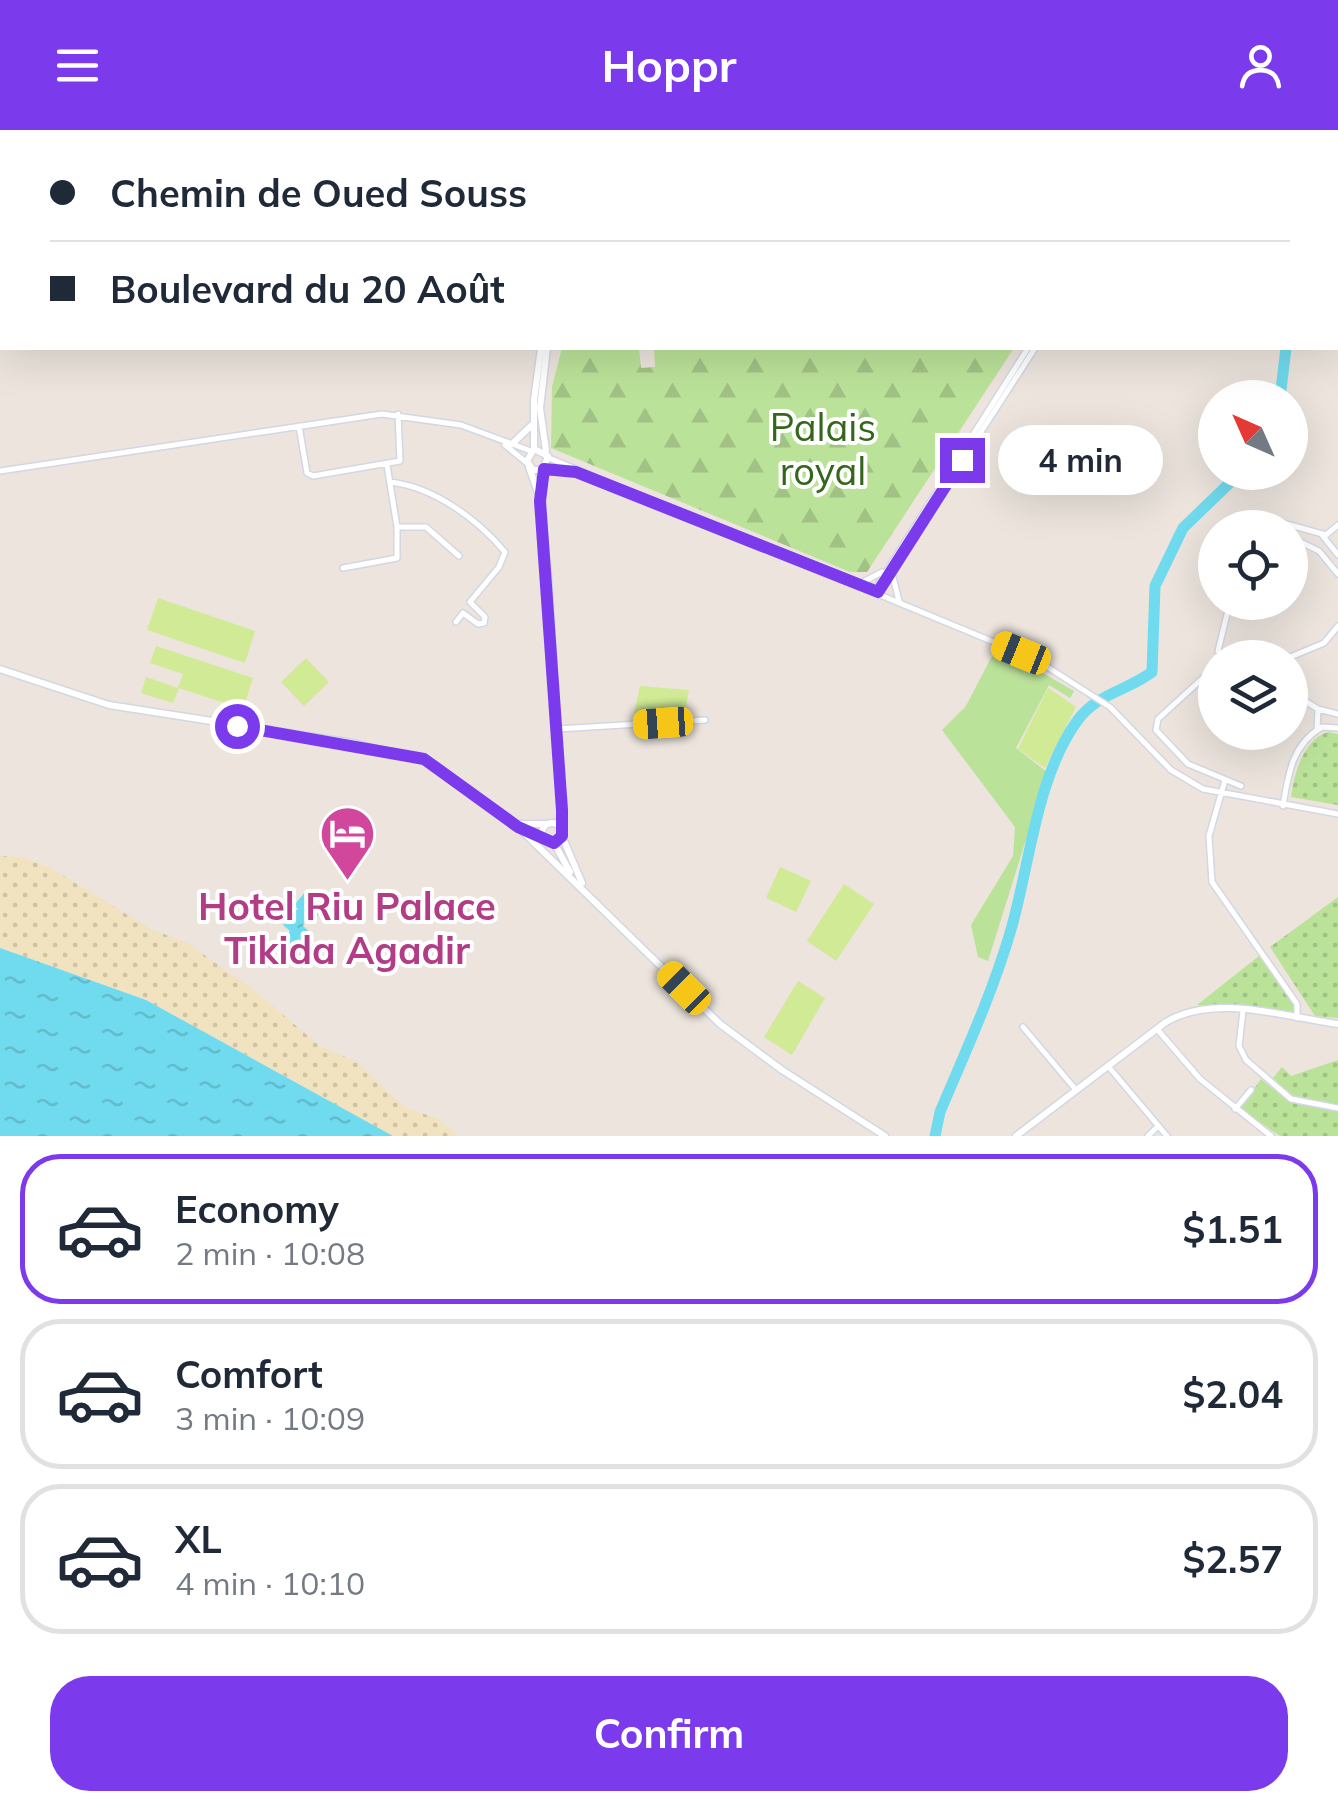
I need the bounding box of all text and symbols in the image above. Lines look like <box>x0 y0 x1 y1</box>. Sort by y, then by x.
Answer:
text: Hoppr <box>602 37 736 93</box>
icon: menu <box>50 38 105 93</box>
icon: person <box>1233 38 1288 93</box>
text: Chemin de Oued Souss <box>110 169 527 217</box>
text: Boulevard du 20 Août <box>110 265 505 313</box>
north arrow <box>1198 380 1308 490</box>
map controls <box>1198 380 1308 750</box>
park label: Palais royal <box>770 403 876 495</box>
callout: 4 min <box>997 425 1162 495</box>
route end <box>940 438 985 483</box>
text: 4 min <box>1038 440 1123 480</box>
button: locate <box>1198 510 1308 620</box>
car <box>988 628 1054 678</box>
button: layers <box>1198 640 1308 750</box>
route start <box>215 704 260 749</box>
car <box>632 706 694 740</box>
hotel icon: Hotel Riu Palace Tikida Agadir <box>317 804 377 883</box>
place label: Hotel Riu Palace Tikida Agadir <box>198 882 496 974</box>
car <box>652 956 716 1020</box>
icon: car <box>55 1184 145 1274</box>
text: Economy <box>175 1185 339 1233</box>
text: $1.51 <box>1182 1205 1283 1253</box>
text: 2 min · 10:08 <box>175 1233 365 1273</box>
icon: car <box>55 1349 145 1439</box>
text: Comfort <box>175 1350 323 1398</box>
text: $2.04 <box>1182 1370 1283 1418</box>
text: 3 min · 10:09 <box>175 1398 365 1438</box>
icon: car <box>55 1514 145 1604</box>
text: XL <box>175 1515 222 1563</box>
text: $2.57 <box>1182 1535 1283 1583</box>
text: 4 min · 10:10 <box>175 1563 365 1603</box>
button: Confirm <box>50 1676 1288 1791</box>

